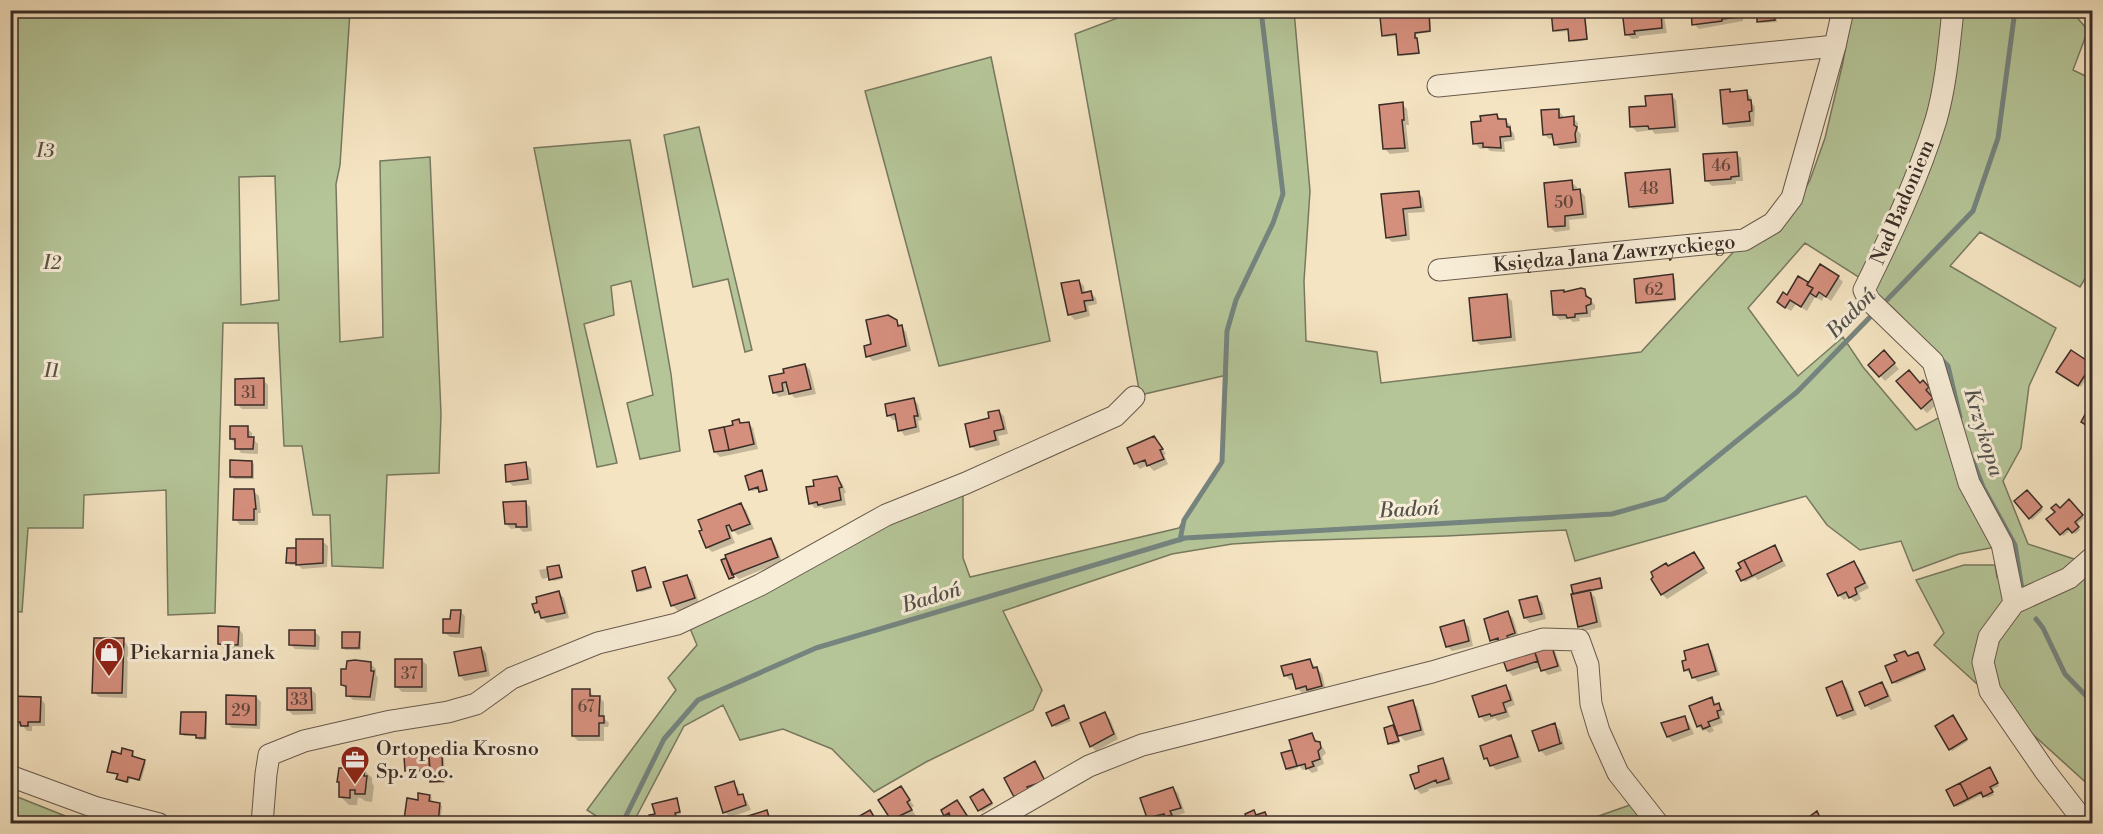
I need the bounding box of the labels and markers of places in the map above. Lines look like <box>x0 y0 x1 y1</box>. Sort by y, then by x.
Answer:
shop icon: Piekarnia Janek <box>93 636 125 678</box>
place label: Piekarnia Janek <box>130 641 276 666</box>
place label: Ortopedia Krosno Sp. z o.o. <box>376 737 539 785</box>
office icon: Ortopedia Krosno Sp. z o.o. <box>339 744 371 786</box>

